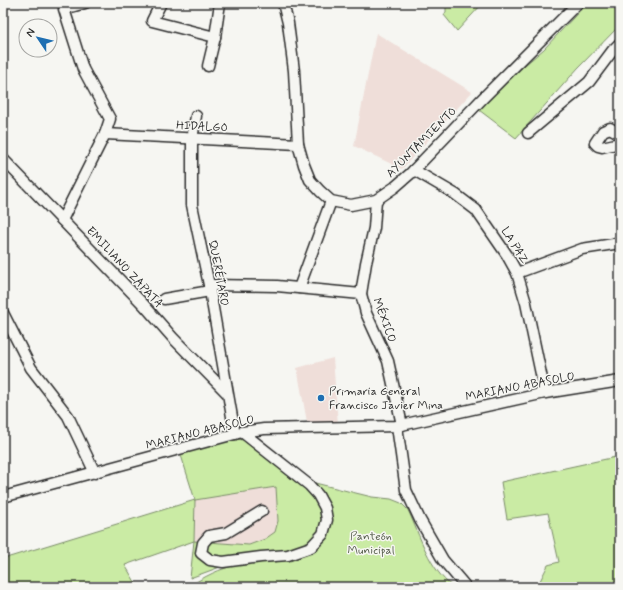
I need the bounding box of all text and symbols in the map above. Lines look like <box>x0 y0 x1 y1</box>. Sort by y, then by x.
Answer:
north arrow <box>18 18 58 58</box>
text: N <box>23 26 38 40</box>
street label: AYUNTAMIENTO <box>383 104 460 181</box>
street label: HIDALGO <box>176 118 228 136</box>
street label: EMILIANO ZAPATA <box>82 224 166 312</box>
street label: LA PAZ <box>497 224 532 267</box>
street label: QUERÉTARO <box>204 239 232 308</box>
street label: MÉXICO <box>368 296 400 345</box>
street label: MARIANO ABASOLO <box>464 368 576 405</box>
place label: Primaria General Francisco Javier Mina <box>329 384 443 414</box>
marker: Primaria General Francisco Javier Mina <box>316 393 326 403</box>
street label: MARIANO ABASOLO <box>144 412 256 454</box>
park label: Panteón Municipal <box>347 529 395 559</box>

